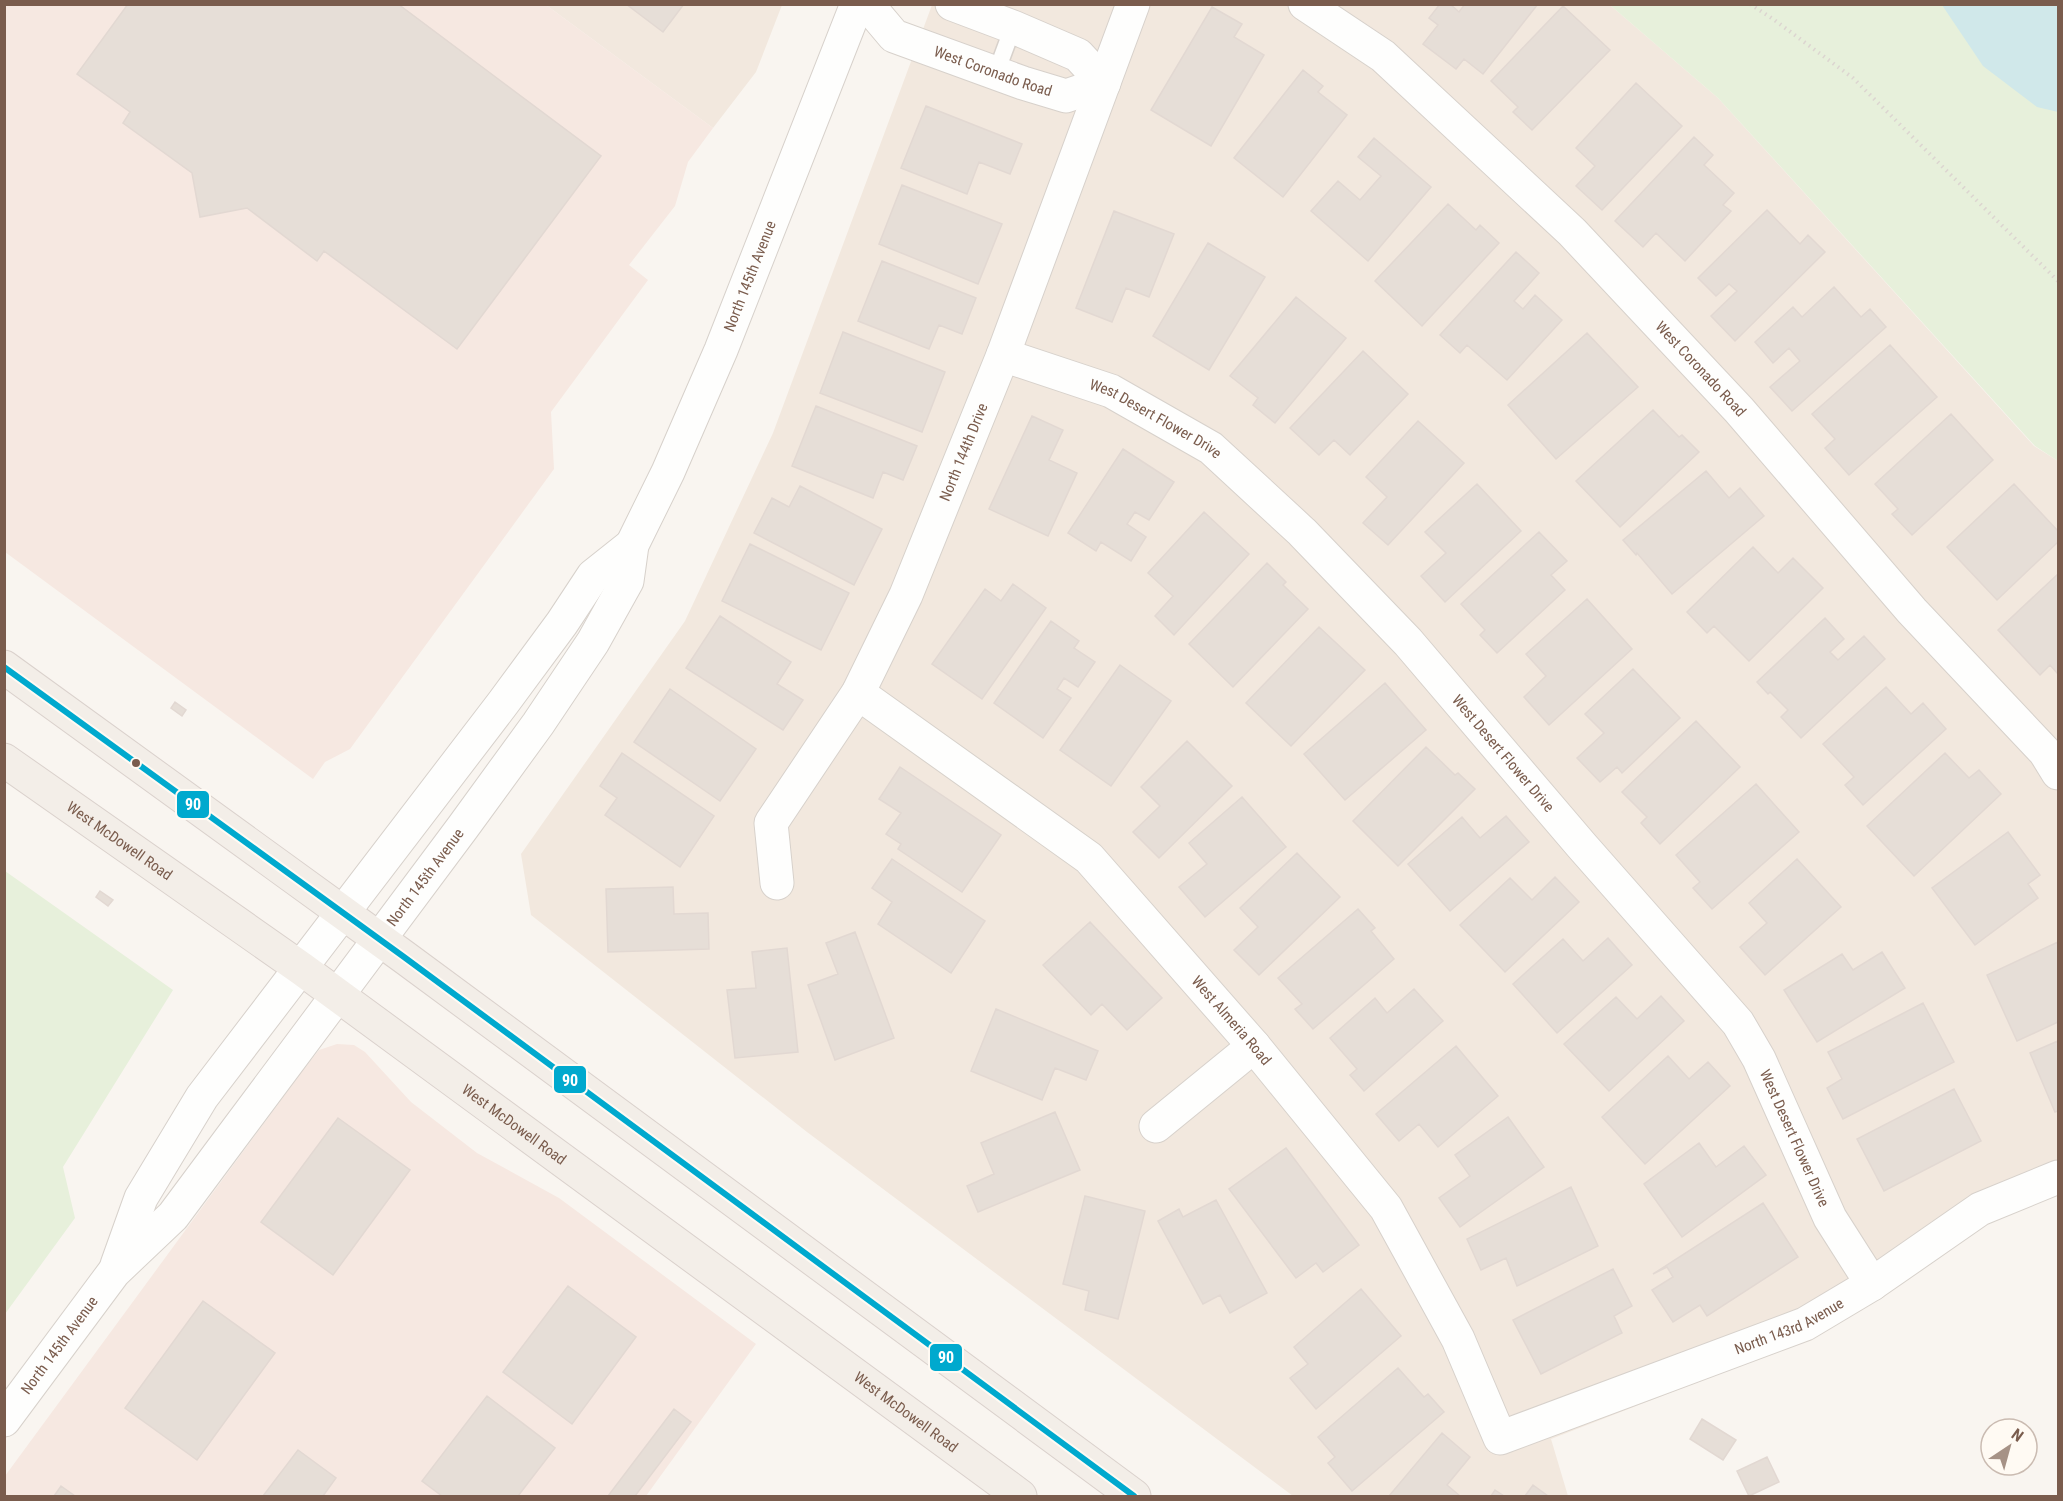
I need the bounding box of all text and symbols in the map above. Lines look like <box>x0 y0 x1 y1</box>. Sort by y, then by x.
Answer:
street label: West Coronado Road <box>931 42 1054 100</box>
street label: North 145th Avenue <box>720 218 780 334</box>
street label: West Coronado Road <box>1652 318 1750 420</box>
street label: West Desert Flower Drive <box>1087 376 1225 462</box>
street label: North 144th Drive <box>936 400 992 504</box>
street label: West Desert Flower Drive <box>1448 691 1558 816</box>
unlabelled marker <box>130 757 142 769</box>
line badge: 90 <box>176 790 210 819</box>
text: 90 <box>185 795 201 814</box>
street label: West McDowell Road <box>63 798 176 884</box>
street label: North 145th Avenue <box>383 825 468 930</box>
street label: West Almeria Road <box>1188 972 1275 1069</box>
line badge: 90 <box>553 1065 587 1094</box>
street label: West Desert Flower Drive <box>1756 1067 1833 1210</box>
text: 90 <box>562 1071 578 1090</box>
street label: West McDowell Road <box>458 1080 570 1169</box>
street label: North 145th Avenue <box>17 1293 102 1398</box>
street label: North 143rd Avenue <box>1732 1294 1847 1359</box>
line badge: 90 <box>929 1343 963 1372</box>
text: 90 <box>938 1348 954 1367</box>
street label: West McDowell Road <box>850 1368 961 1456</box>
north arrow <box>1979 1417 2039 1477</box>
text: N <box>2008 1425 2027 1446</box>

